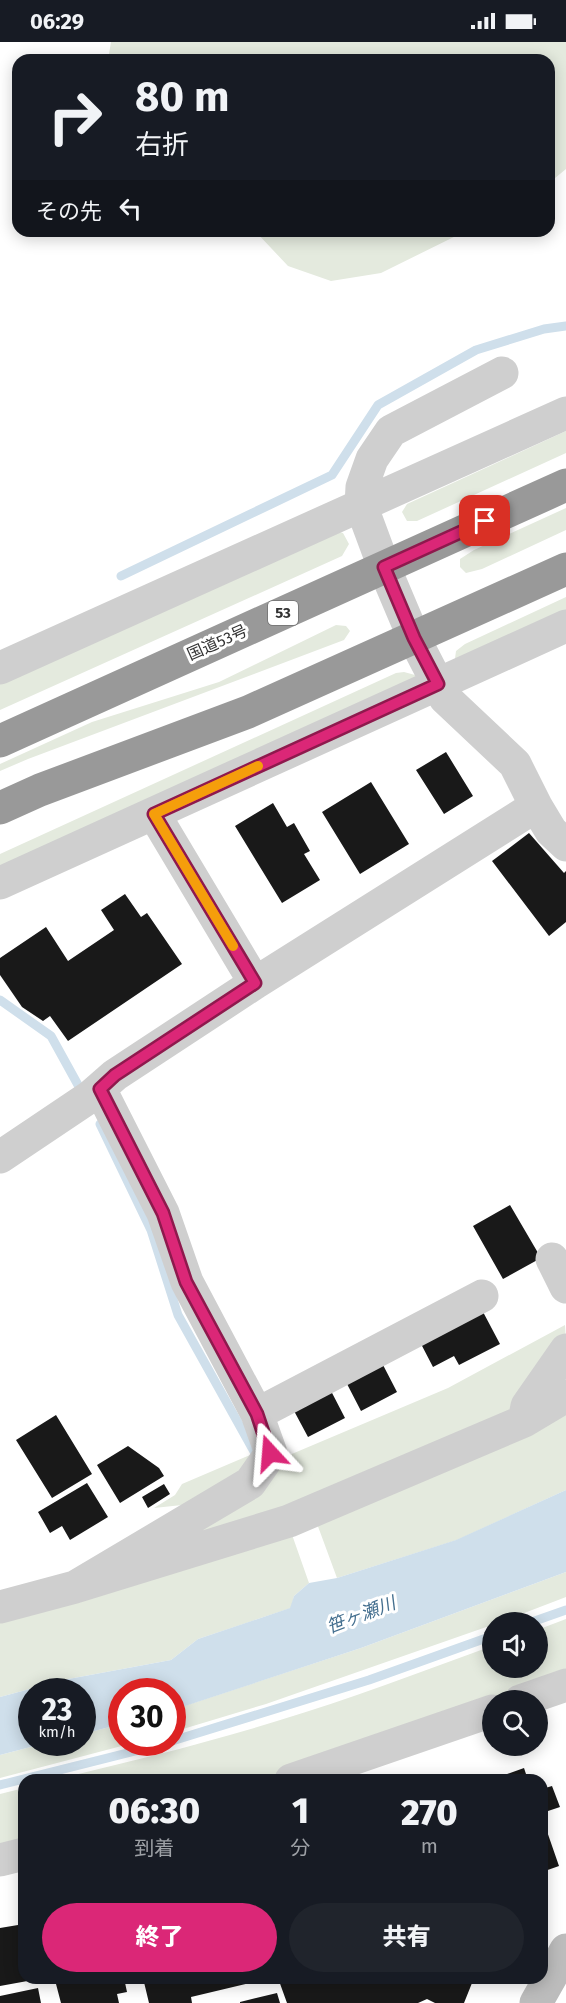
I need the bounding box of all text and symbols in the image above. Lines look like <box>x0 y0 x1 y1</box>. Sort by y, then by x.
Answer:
text: 06:29 <box>30 8 84 35</box>
text: 80 m <box>135 72 229 122</box>
icon: right <box>36 78 114 156</box>
text: 右折 <box>135 129 189 161</box>
icon: left <box>114 192 147 225</box>
text: その先 <box>36 198 102 225</box>
pin <box>459 495 510 546</box>
icon: arrive <box>468 504 501 537</box>
road number: 53 <box>268 601 298 625</box>
street label: 国道53号 <box>184 621 250 664</box>
position arrow <box>238 1421 302 1485</box>
water label: 笹ヶ瀬川 <box>323 1591 400 1638</box>
map controls <box>482 1612 548 1756</box>
button: sound <box>482 1612 548 1678</box>
speed limit sign: 30 <box>108 1678 186 1756</box>
button: search <box>482 1690 548 1756</box>
text: 23 <box>42 1692 72 1728</box>
text: km/h <box>38 1723 76 1741</box>
text: 06:30 <box>108 1789 200 1833</box>
text: 1 <box>292 1789 309 1833</box>
text: 270 <box>401 1791 458 1835</box>
text: m <box>421 1834 438 1858</box>
text: 到着 <box>134 1836 174 1860</box>
text: 分 <box>291 1836 311 1860</box>
button: 終了 <box>42 1903 277 1972</box>
button: 共有 <box>289 1903 524 1972</box>

